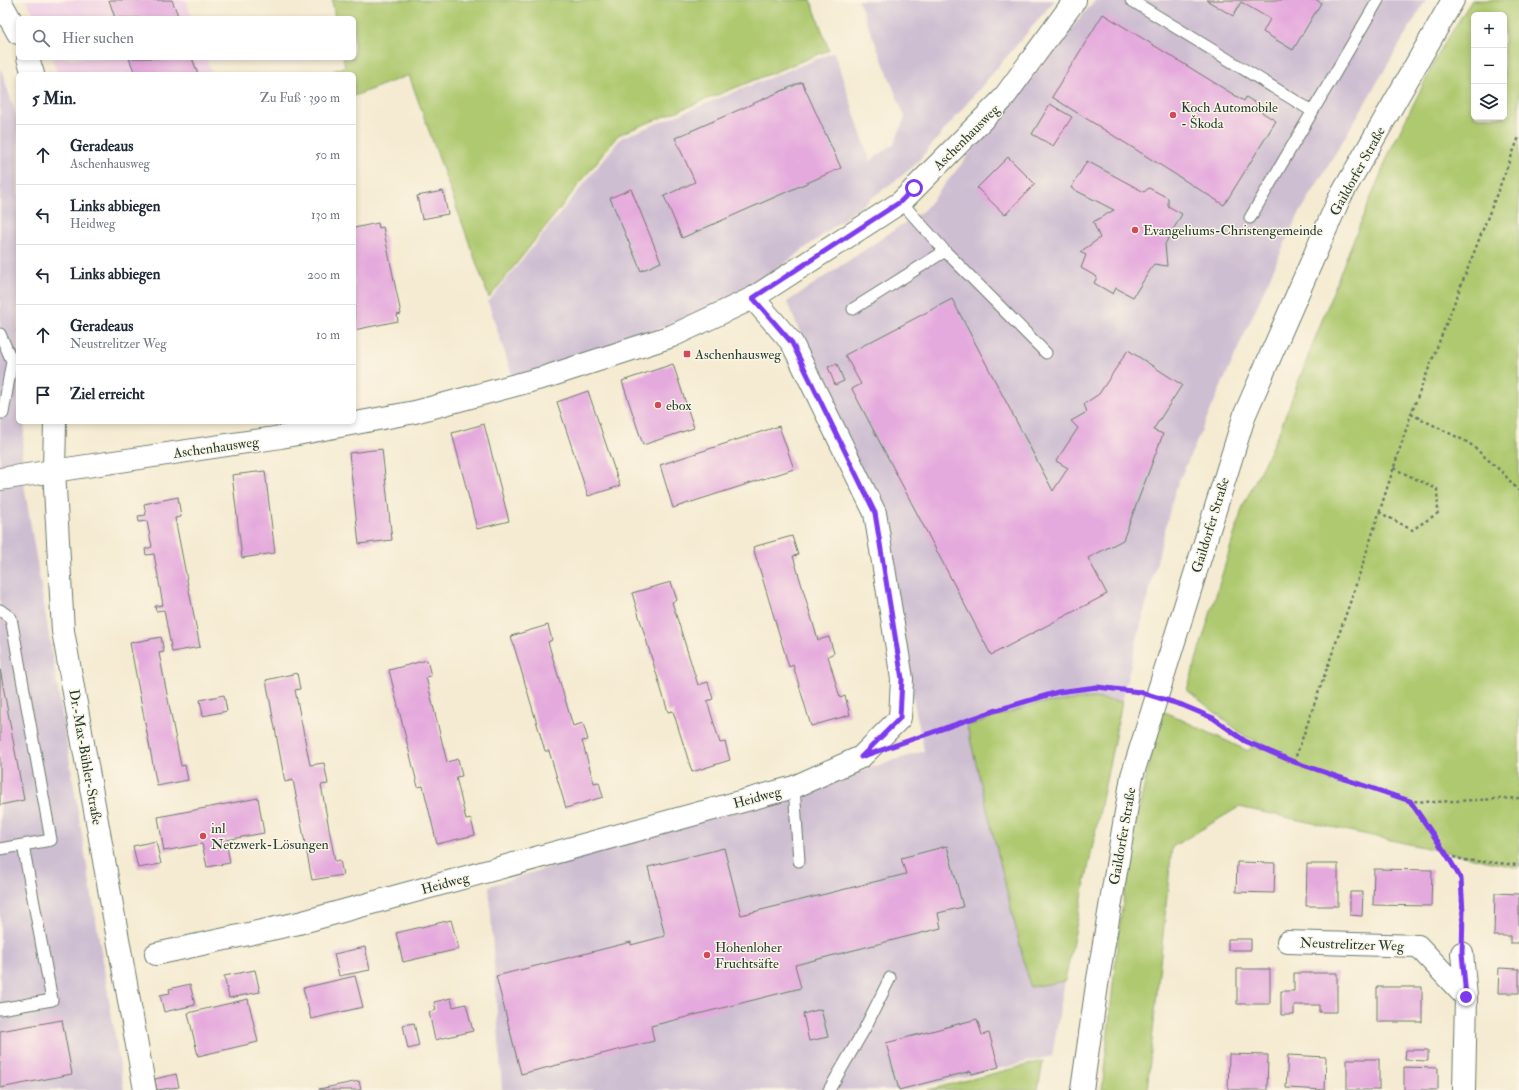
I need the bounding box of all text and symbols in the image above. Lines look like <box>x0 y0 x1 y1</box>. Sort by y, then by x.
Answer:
map controls <box>1471 12 1507 120</box>
button: + <box>1471 12 1507 48</box>
search box <box>16 16 356 60</box>
icon: search <box>30 27 52 49</box>
text: Hier suchen <box>62 29 134 48</box>
button: − <box>1471 48 1507 84</box>
button: layers <box>1471 84 1507 120</box>
text: 5 Min. <box>32 88 76 109</box>
text: Zu Fuß · 390 m <box>260 90 340 106</box>
place label: Koch Automobile - Škoda <box>1181 99 1278 132</box>
street label: Aschenhausweg <box>929 100 1004 175</box>
marker: Koch Automobile - Škoda <box>1168 110 1178 120</box>
street label: Gaildorfer Straße <box>1326 124 1389 219</box>
text: Geradeaus <box>70 137 133 156</box>
icon: ahead <box>32 144 54 166</box>
text: 50 m <box>315 147 340 163</box>
text: Aschenhausweg <box>70 156 150 172</box>
route start <box>905 179 923 197</box>
text: Links abbiegen <box>70 197 160 216</box>
icon: left <box>32 204 54 226</box>
text: 130 m <box>311 207 340 223</box>
text: Heidweg <box>70 216 115 232</box>
place label: Evangeliums-Christengemeinde <box>1143 222 1323 239</box>
marker: Evangeliums-Christengemeinde <box>1130 225 1140 235</box>
icon: left <box>32 264 54 286</box>
text: Links abbiegen <box>70 265 160 284</box>
text: 200 m <box>307 267 340 283</box>
text: Geradeaus <box>70 317 133 336</box>
icon: ahead <box>32 324 54 346</box>
text: 10 m <box>316 327 340 343</box>
text: Neustrelitzer Weg <box>70 336 167 352</box>
place label: Aschenhausweg <box>694 346 782 363</box>
marker: Aschenhausweg <box>682 349 692 359</box>
icon: arrive <box>32 384 54 406</box>
text: Ziel erreicht <box>70 385 145 404</box>
place label: ebox <box>666 397 692 414</box>
marker: ebox <box>653 400 663 410</box>
street label: Aschenhausweg <box>171 433 261 462</box>
street label: Gaildorfer Straße <box>1188 475 1233 575</box>
street label: Dr.-Max-Bühler-Straße <box>65 688 106 826</box>
street label: Heidweg <box>731 783 784 812</box>
street label: Gaildorfer Straße <box>1106 786 1139 886</box>
place label: inl Netzwerk-Lösungen <box>211 820 329 853</box>
marker: inl Netzwerk-Lösungen <box>198 831 208 841</box>
street label: Heidweg <box>419 869 472 898</box>
street label: Neustrelitzer Weg <box>1300 934 1405 955</box>
place label: Hohenloher Fruchtsäfte <box>715 939 783 972</box>
marker: Hohenloher Fruchtsäfte <box>702 950 712 960</box>
route end <box>1457 988 1475 1006</box>

